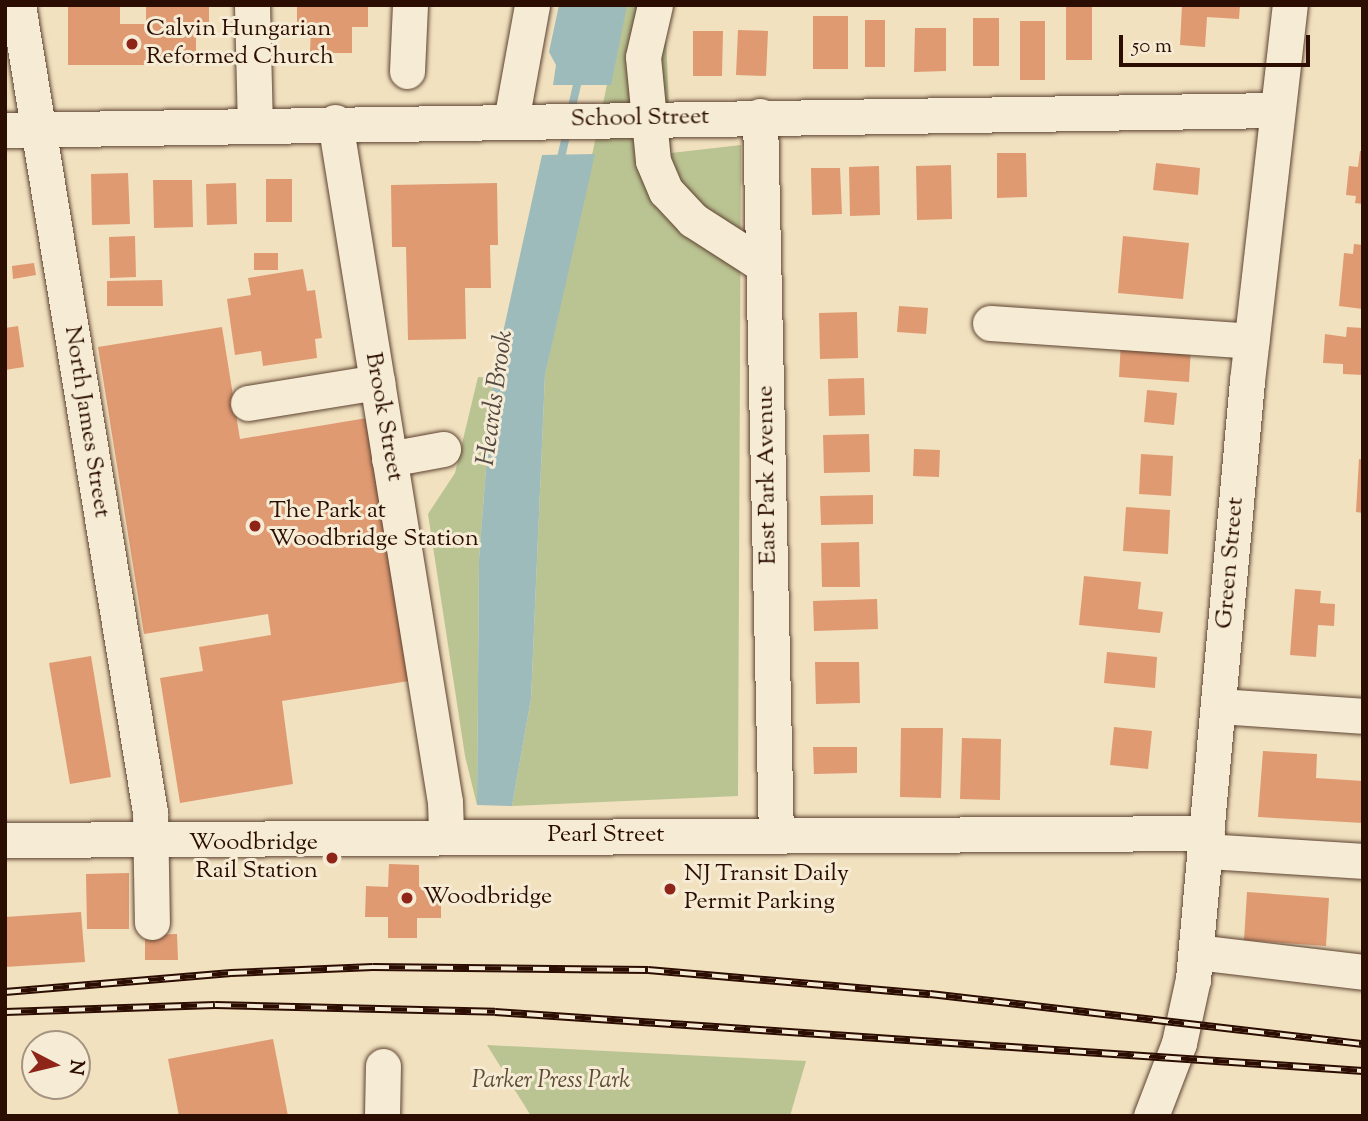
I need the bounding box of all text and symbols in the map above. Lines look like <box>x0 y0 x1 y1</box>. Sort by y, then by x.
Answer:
place label: Calvin Hungarian Reformed Church <box>146 16 334 72</box>
scale bar <box>1123 21 1314 65</box>
text: 50 m <box>1132 32 1172 62</box>
marker: Calvin Hungarian Reformed Church <box>124 36 140 52</box>
street label: School Street <box>570 103 710 135</box>
street label: North James Street <box>57 324 115 520</box>
water label: Heards Brook <box>471 328 521 468</box>
street label: Brook Street <box>357 350 409 484</box>
street label: East Park Avenue <box>752 385 784 565</box>
street label: Green Street <box>1211 496 1251 630</box>
place label: The Park at Woodbridge Station <box>269 498 479 554</box>
marker: The Park at Woodbridge Station <box>247 518 263 534</box>
street label: Pearl Street <box>547 822 665 850</box>
place label: Woodbridge Rail Station <box>189 830 318 886</box>
marker: Woodbridge Rail Station <box>324 850 340 866</box>
place label: NJ Transit Daily Permit Parking <box>684 861 849 917</box>
marker: NJ Transit Daily Permit Parking <box>662 881 678 897</box>
place label: Woodbridge <box>423 884 552 912</box>
marker: Woodbridge <box>397 888 417 908</box>
north arrow <box>21 1030 91 1100</box>
text: N <box>61 1058 90 1077</box>
park label: Parker Press Park <box>472 1068 630 1096</box>

